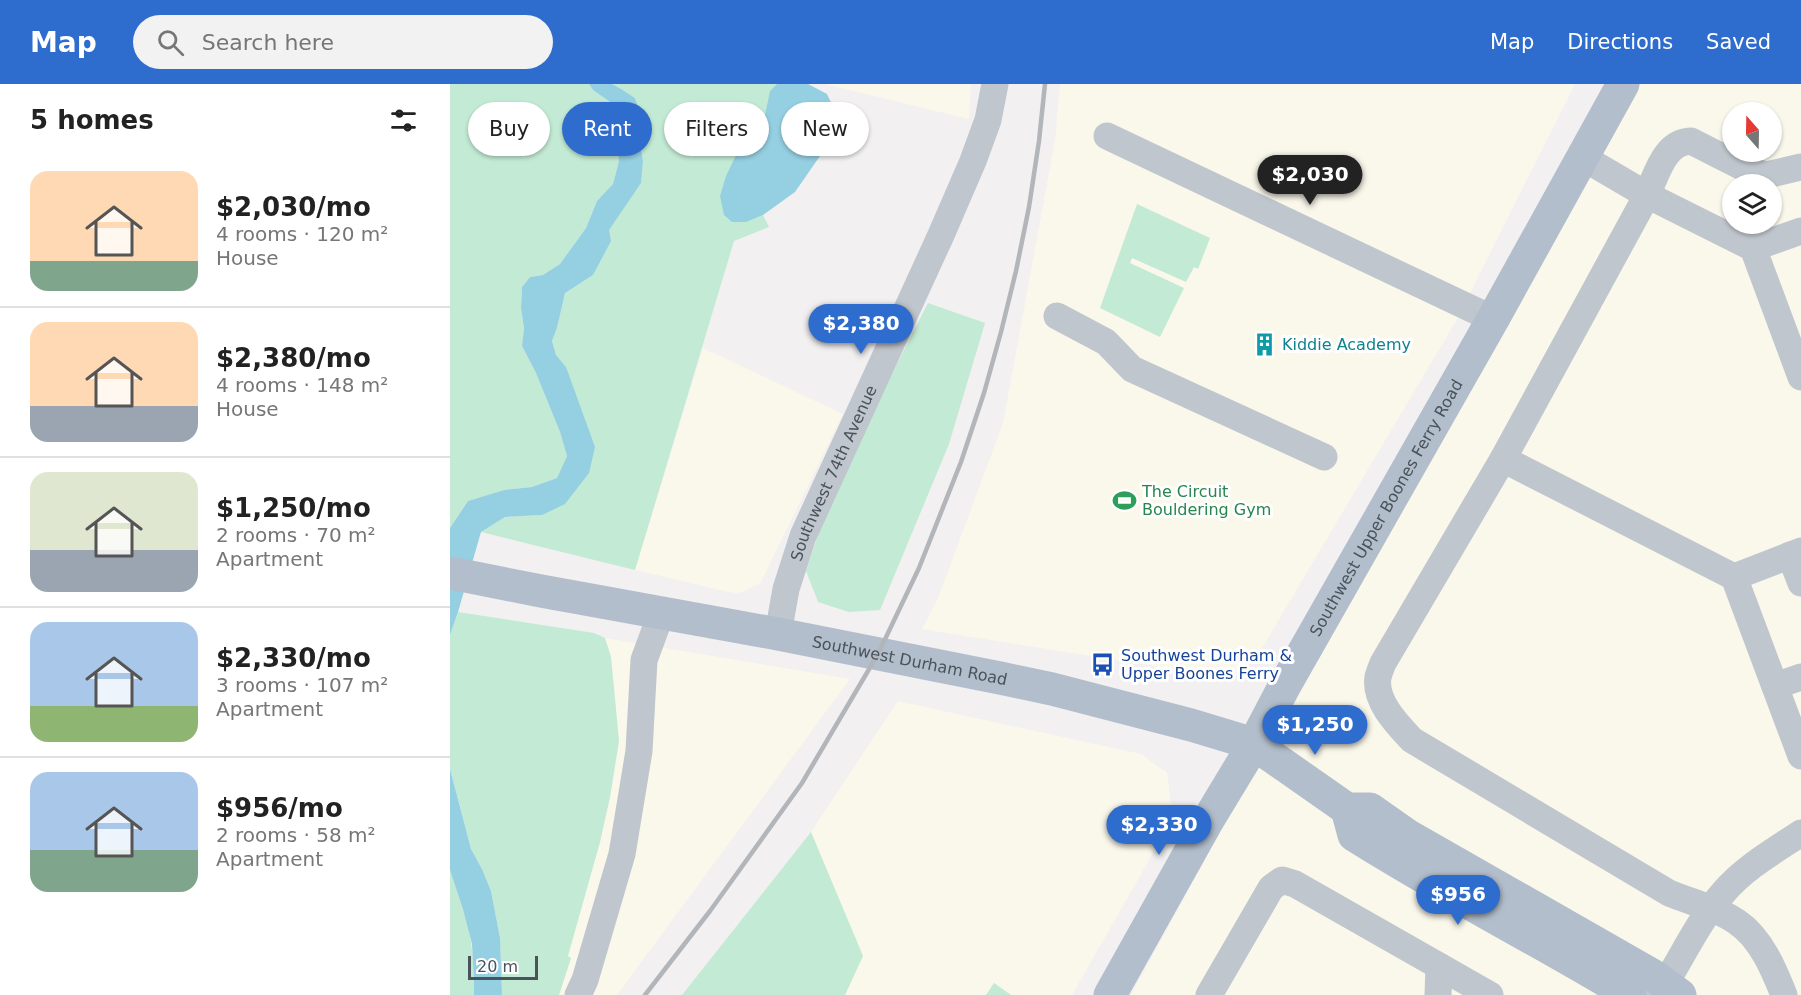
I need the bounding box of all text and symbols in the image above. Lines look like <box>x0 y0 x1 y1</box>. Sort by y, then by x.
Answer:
search box <box>133 15 553 69</box>
text: Map <box>30 26 97 59</box>
icon: search <box>154 26 187 59</box>
text: Search here <box>202 30 334 55</box>
text: Map <box>1490 30 1534 54</box>
text: Directions <box>1567 30 1673 54</box>
text: Saved <box>1706 30 1771 54</box>
chip: Buy <box>468 102 550 156</box>
chip: Rent <box>562 102 652 156</box>
chip: Filters <box>664 102 769 156</box>
chip: New <box>781 102 869 156</box>
north arrow <box>1722 102 1782 162</box>
map controls <box>1722 102 1782 234</box>
icon: filters <box>387 104 420 137</box>
text: 5 homes <box>30 105 154 135</box>
pin: $2,030 <box>1261 155 1359 206</box>
text: $2,030 <box>1271 162 1349 186</box>
button: layers <box>1722 174 1782 234</box>
text: $2,030/mo <box>216 192 371 222</box>
icon: home <box>78 195 150 267</box>
text: 4 rooms · 120 m² <box>216 222 388 246</box>
text: House <box>216 246 279 270</box>
pin: $2,380 <box>812 304 910 355</box>
text: $2,380 <box>822 311 900 335</box>
building icon: Kiddie Academy <box>1251 331 1277 357</box>
place label: Kiddie Academy <box>1282 335 1411 354</box>
text: $2,380/mo <box>216 343 371 373</box>
icon: home <box>78 346 150 418</box>
text: 4 rooms · 148 m² <box>216 373 388 397</box>
street label: Southwest Upper Boones Ferry Road <box>1306 376 1467 640</box>
street label: Southwest 74th Avenue <box>787 382 881 563</box>
text: House <box>216 397 279 421</box>
place label: The Circuit Bouldering Gym <box>1141 482 1271 519</box>
sports icon: The Circuit Bouldering Gym <box>1111 487 1137 513</box>
text: $1,250/mo <box>216 493 371 523</box>
icon: home <box>78 496 150 568</box>
text: 2 rooms · 70 m² <box>216 523 376 547</box>
text: Apartment <box>216 547 323 571</box>
street label: Southwest Durham Road <box>810 632 1009 689</box>
text: $2,330/mo <box>216 643 371 673</box>
icon: home <box>78 646 150 718</box>
place label: Southwest Durham & Upper Boones Ferry <box>1121 646 1292 683</box>
bus stop icon: Southwest Durham & Upper Boones Ferry <box>1090 651 1116 677</box>
text: 3 rooms · 107 m² <box>216 673 388 697</box>
text: Apartment <box>216 697 323 721</box>
pin: $1,250 <box>1266 705 1364 756</box>
text: $1,250 <box>1276 712 1354 736</box>
text: $956/mo <box>216 793 343 823</box>
icon: home <box>78 796 150 868</box>
pin: $2,330 <box>1110 805 1208 856</box>
text: $2,330 <box>1120 812 1198 836</box>
text: 2 rooms · 58 m² <box>216 823 376 847</box>
text: Apartment <box>216 847 323 871</box>
pin: $956 <box>1422 875 1494 926</box>
text: $956 <box>1430 882 1486 906</box>
scale bar <box>468 953 538 980</box>
text: 20 m <box>477 957 518 976</box>

